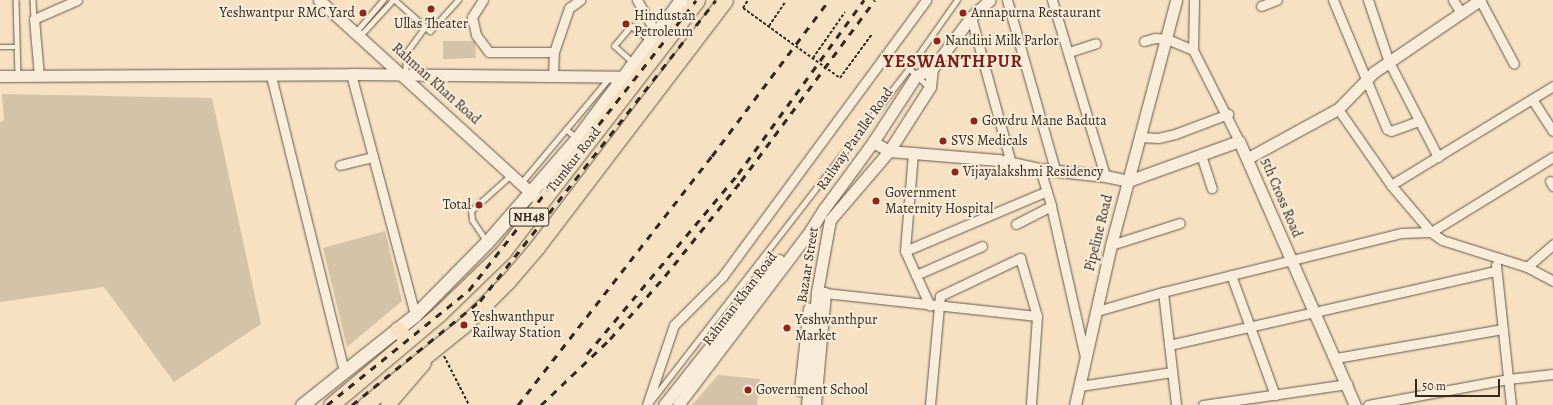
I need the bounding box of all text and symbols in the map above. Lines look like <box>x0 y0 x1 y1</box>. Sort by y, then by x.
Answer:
marker: Ullas Theater <box>426 4 436 14</box>
place label: Yeshwantpur RMC Yard <box>220 5 355 21</box>
place label: Annapurna Restaurant <box>971 5 1101 21</box>
marker: Yeshwantpur RMC Yard <box>358 8 368 18</box>
place label: Hindustan Petroleum <box>634 8 696 40</box>
marker: Annapurna Restaurant <box>958 8 968 18</box>
place label: Ullas Theater <box>394 16 468 32</box>
marker: Hindustan Petroleum <box>621 19 631 29</box>
place label: Nandini Milk Parlor <box>945 33 1059 49</box>
marker: Nandini Milk Parlor <box>932 36 942 46</box>
street label: Rahman Khan Road <box>388 40 484 128</box>
district label: YESWANTHPUR <box>883 50 1023 72</box>
street label: Railway Parallel Road <box>813 85 897 193</box>
place label: Gowdru Mane Baduta <box>982 113 1107 129</box>
marker: Gowdru Mane Baduta <box>969 116 979 126</box>
street label: Tumkur Road <box>543 124 605 196</box>
place label: SVS Medicals <box>951 133 1028 149</box>
marker: SVS Medicals <box>938 136 948 146</box>
street label: 5th Cross Road <box>1257 156 1305 240</box>
place label: Vijayalakshmi Residency <box>963 164 1103 180</box>
marker: Vijayalakshmi Residency <box>950 167 960 177</box>
place label: Government Maternity Hospital <box>885 185 994 218</box>
street label: Pipeline Road <box>1081 193 1117 273</box>
marker: Government Maternity Hospital <box>870 195 882 207</box>
place label: Total <box>443 197 471 213</box>
marker: Total <box>474 200 484 210</box>
road number: NH48 <box>509 206 549 228</box>
street label: Bazaar Street <box>794 226 822 304</box>
street label: Rahman Khan Road <box>699 249 781 349</box>
place label: Yeshwanthpur Railway Station <box>472 309 561 342</box>
place label: Yeshwanthpur Market <box>795 312 877 344</box>
marker: Yeshwanthpur Railway Station <box>459 320 469 330</box>
marker: Yeshwanthpur Market <box>782 323 792 333</box>
scale bar <box>1417 371 1502 397</box>
text: 50 m <box>1422 378 1446 394</box>
place label: Government School <box>756 382 868 398</box>
marker: Government School <box>743 385 753 395</box>

